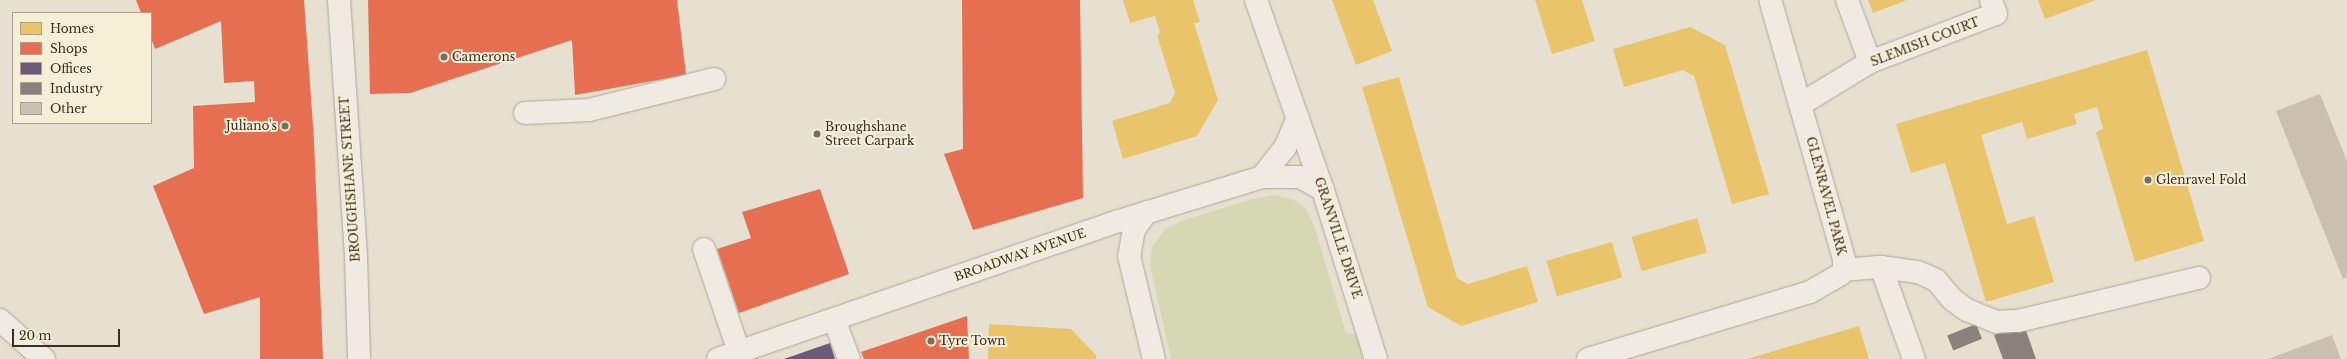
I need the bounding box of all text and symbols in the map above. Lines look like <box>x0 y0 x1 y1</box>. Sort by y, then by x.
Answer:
legend <box>12 12 152 124</box>
street label: SLEMISH COURT <box>1869 15 1981 69</box>
text: Homes <box>50 21 94 36</box>
text: Shops <box>50 41 87 56</box>
place label: Camerons <box>452 50 515 64</box>
marker: Camerons <box>439 52 449 62</box>
text: Offices <box>50 61 92 76</box>
text: Industry <box>50 81 103 96</box>
street label: BROUGHSHANE STREET <box>337 96 363 262</box>
text: Other <box>50 101 87 116</box>
place label: Juliano's <box>226 119 277 133</box>
place label: Broughshane Street Carpark <box>825 120 914 148</box>
marker: Juliano's <box>280 121 290 131</box>
marker: Broughshane Street Carpark <box>812 129 822 139</box>
street label: GLENRAVEL PARK <box>1803 135 1849 257</box>
place label: Glenravel Fold <box>2156 173 2246 187</box>
street label: GRANVILLE DRIVE <box>1312 175 1364 301</box>
marker: Glenravel Fold <box>2143 175 2153 185</box>
street label: BROADWAY AVENUE <box>952 226 1088 284</box>
scale bar <box>14 321 122 347</box>
text: 20 m <box>19 328 51 343</box>
place label: Tyre Town <box>939 334 1006 348</box>
marker: Tyre Town <box>926 336 936 346</box>

